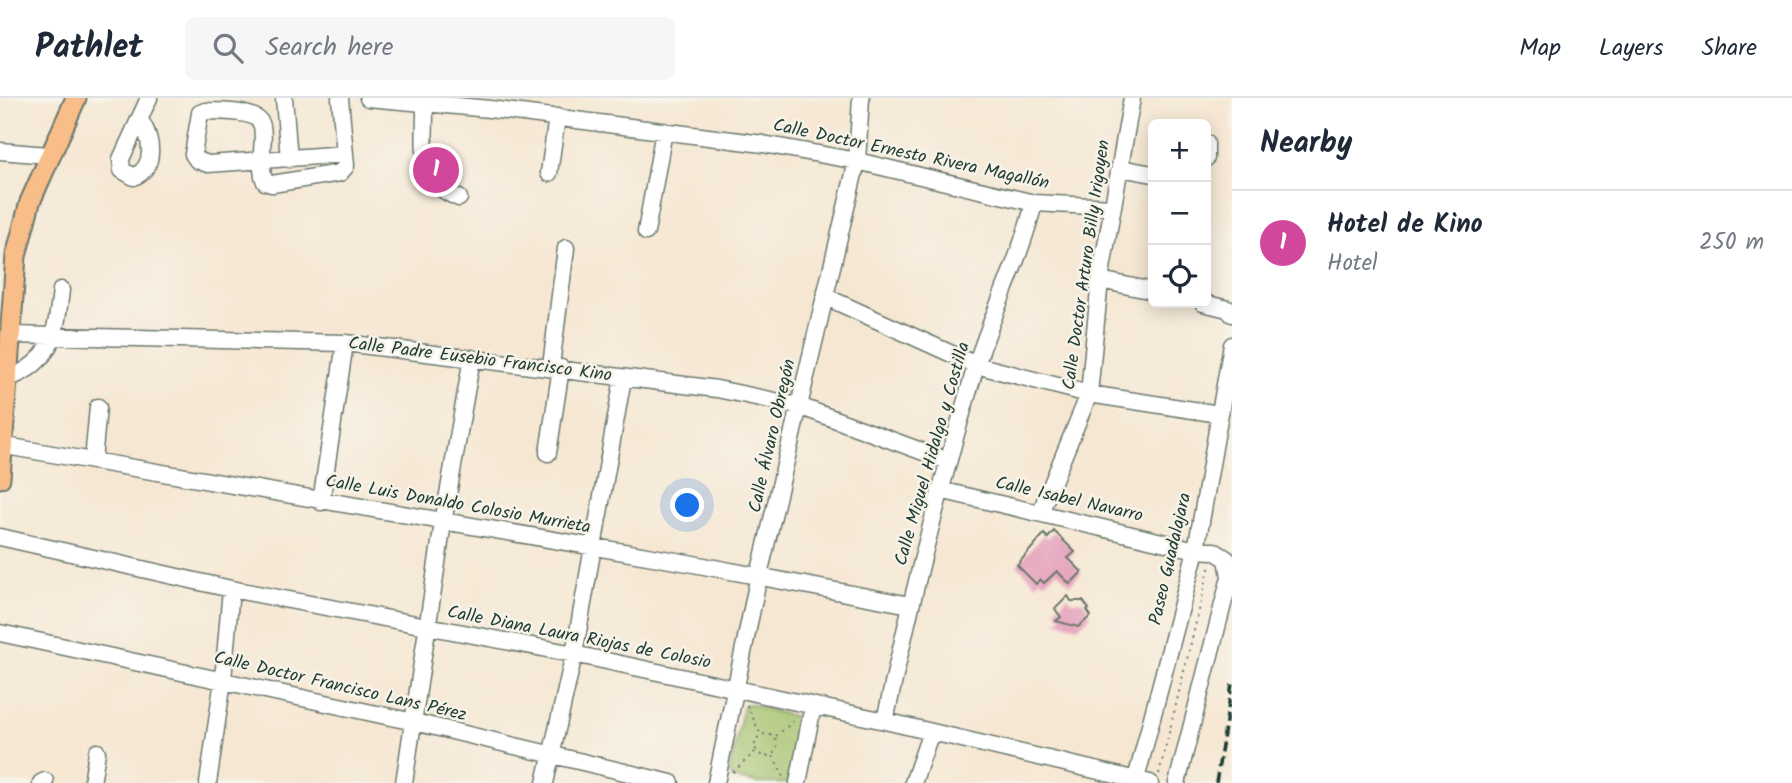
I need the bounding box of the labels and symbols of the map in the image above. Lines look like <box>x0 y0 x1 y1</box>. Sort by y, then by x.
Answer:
street label: Calle Doctor Ernesto Rivera Magallón <box>770 112 1052 198</box>
street label: Calle Doctor Arturo Billy Irigoyen <box>1055 138 1119 392</box>
pin: 1 <box>413 144 459 196</box>
street label: Calle Padre Eusebio Francisco Kino <box>347 329 613 391</box>
street label: Calle Miguel Hidalgo y Costilla <box>887 339 979 569</box>
street label: Calle Álvaro Obregón <box>741 356 805 516</box>
street label: Calle Luis Donaldo Colosio Murrieta <box>323 467 593 543</box>
street label: Calle Isabel Navarro <box>992 469 1146 531</box>
your location <box>670 488 704 522</box>
street label: Paseo Guadalajara <box>1142 490 1200 628</box>
street label: Calle Diana Laura Riojas de Colosio <box>445 598 713 678</box>
street label: Calle Doctor Francisco Lans Pérez <box>211 644 469 730</box>

